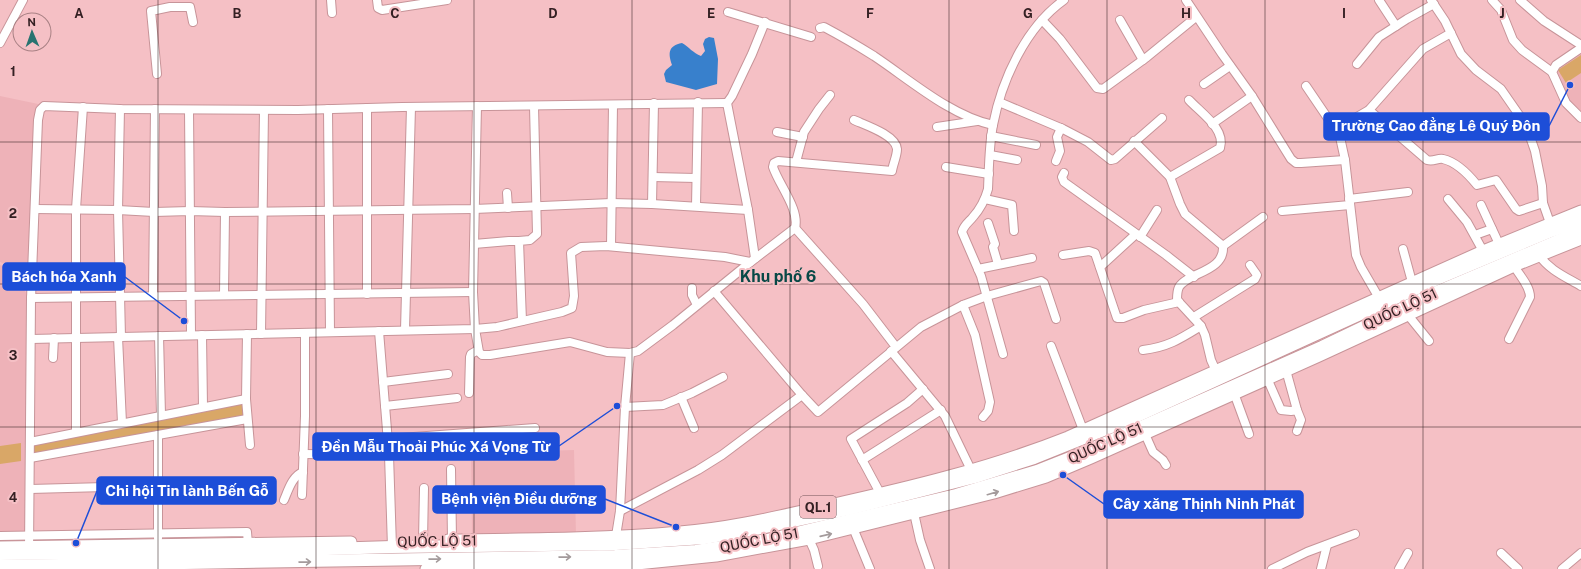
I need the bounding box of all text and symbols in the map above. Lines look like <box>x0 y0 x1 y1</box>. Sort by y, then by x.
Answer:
text: A <box>74 6 84 21</box>
text: B <box>233 6 242 21</box>
text: C <box>390 6 400 21</box>
text: D <box>548 6 558 21</box>
text: E <box>707 6 715 21</box>
text: F <box>866 6 874 21</box>
text: G <box>1023 6 1033 21</box>
text: H <box>1181 6 1191 21</box>
text: I <box>1342 6 1346 21</box>
text: J <box>1499 6 1505 21</box>
north arrow <box>12 12 52 52</box>
text: N <box>27 16 36 28</box>
text: 1 <box>10 64 16 79</box>
callout: Trường Cao đẳng Lê Quý Đôn <box>1324 113 1549 140</box>
text: Trường Cao đẳng Lê Quý Đôn <box>1332 117 1540 134</box>
text: 2 <box>9 206 17 221</box>
callout: Bách hóa Xanh <box>3 263 125 290</box>
district label: Khu phố 6 <box>740 267 816 286</box>
text: Bách hóa Xanh <box>11 268 117 285</box>
street label: QUỐC LỘ 51 <box>1359 282 1439 333</box>
text: 3 <box>9 348 18 363</box>
street label: QUỐC LỘ 51 <box>1064 417 1145 466</box>
callout: Đền Mẫu Thoải Phúc Xá Vọng Từ <box>313 433 559 460</box>
text: Đền Mẫu Thoải Phúc Xá Vọng Từ <box>321 438 551 455</box>
callout: Chi hội Tin lành Bến Gỗ <box>97 477 276 504</box>
text: Chi hội Tin lành Bến Gỗ <box>105 482 269 499</box>
callout: Bệnh viện Điều dưỡng <box>433 486 605 513</box>
one-way arrow <box>987 489 1000 496</box>
text: 4 <box>9 490 18 505</box>
text: Bệnh viện Điều dưỡng <box>441 490 598 507</box>
callout: Cây xăng Thịnh Ninh Phát <box>1104 491 1303 518</box>
text: Cây xăng Thịnh Ninh Phát <box>1113 495 1295 512</box>
road number: QL.1 <box>800 496 836 518</box>
street label: QUỐC LỘ 51 <box>718 522 800 555</box>
street label: QUỐC LỘ 51 <box>397 529 477 550</box>
one-way arrow <box>820 530 833 538</box>
one-way arrow <box>558 553 571 561</box>
one-way arrow <box>428 555 441 563</box>
one-way arrow <box>298 558 311 566</box>

